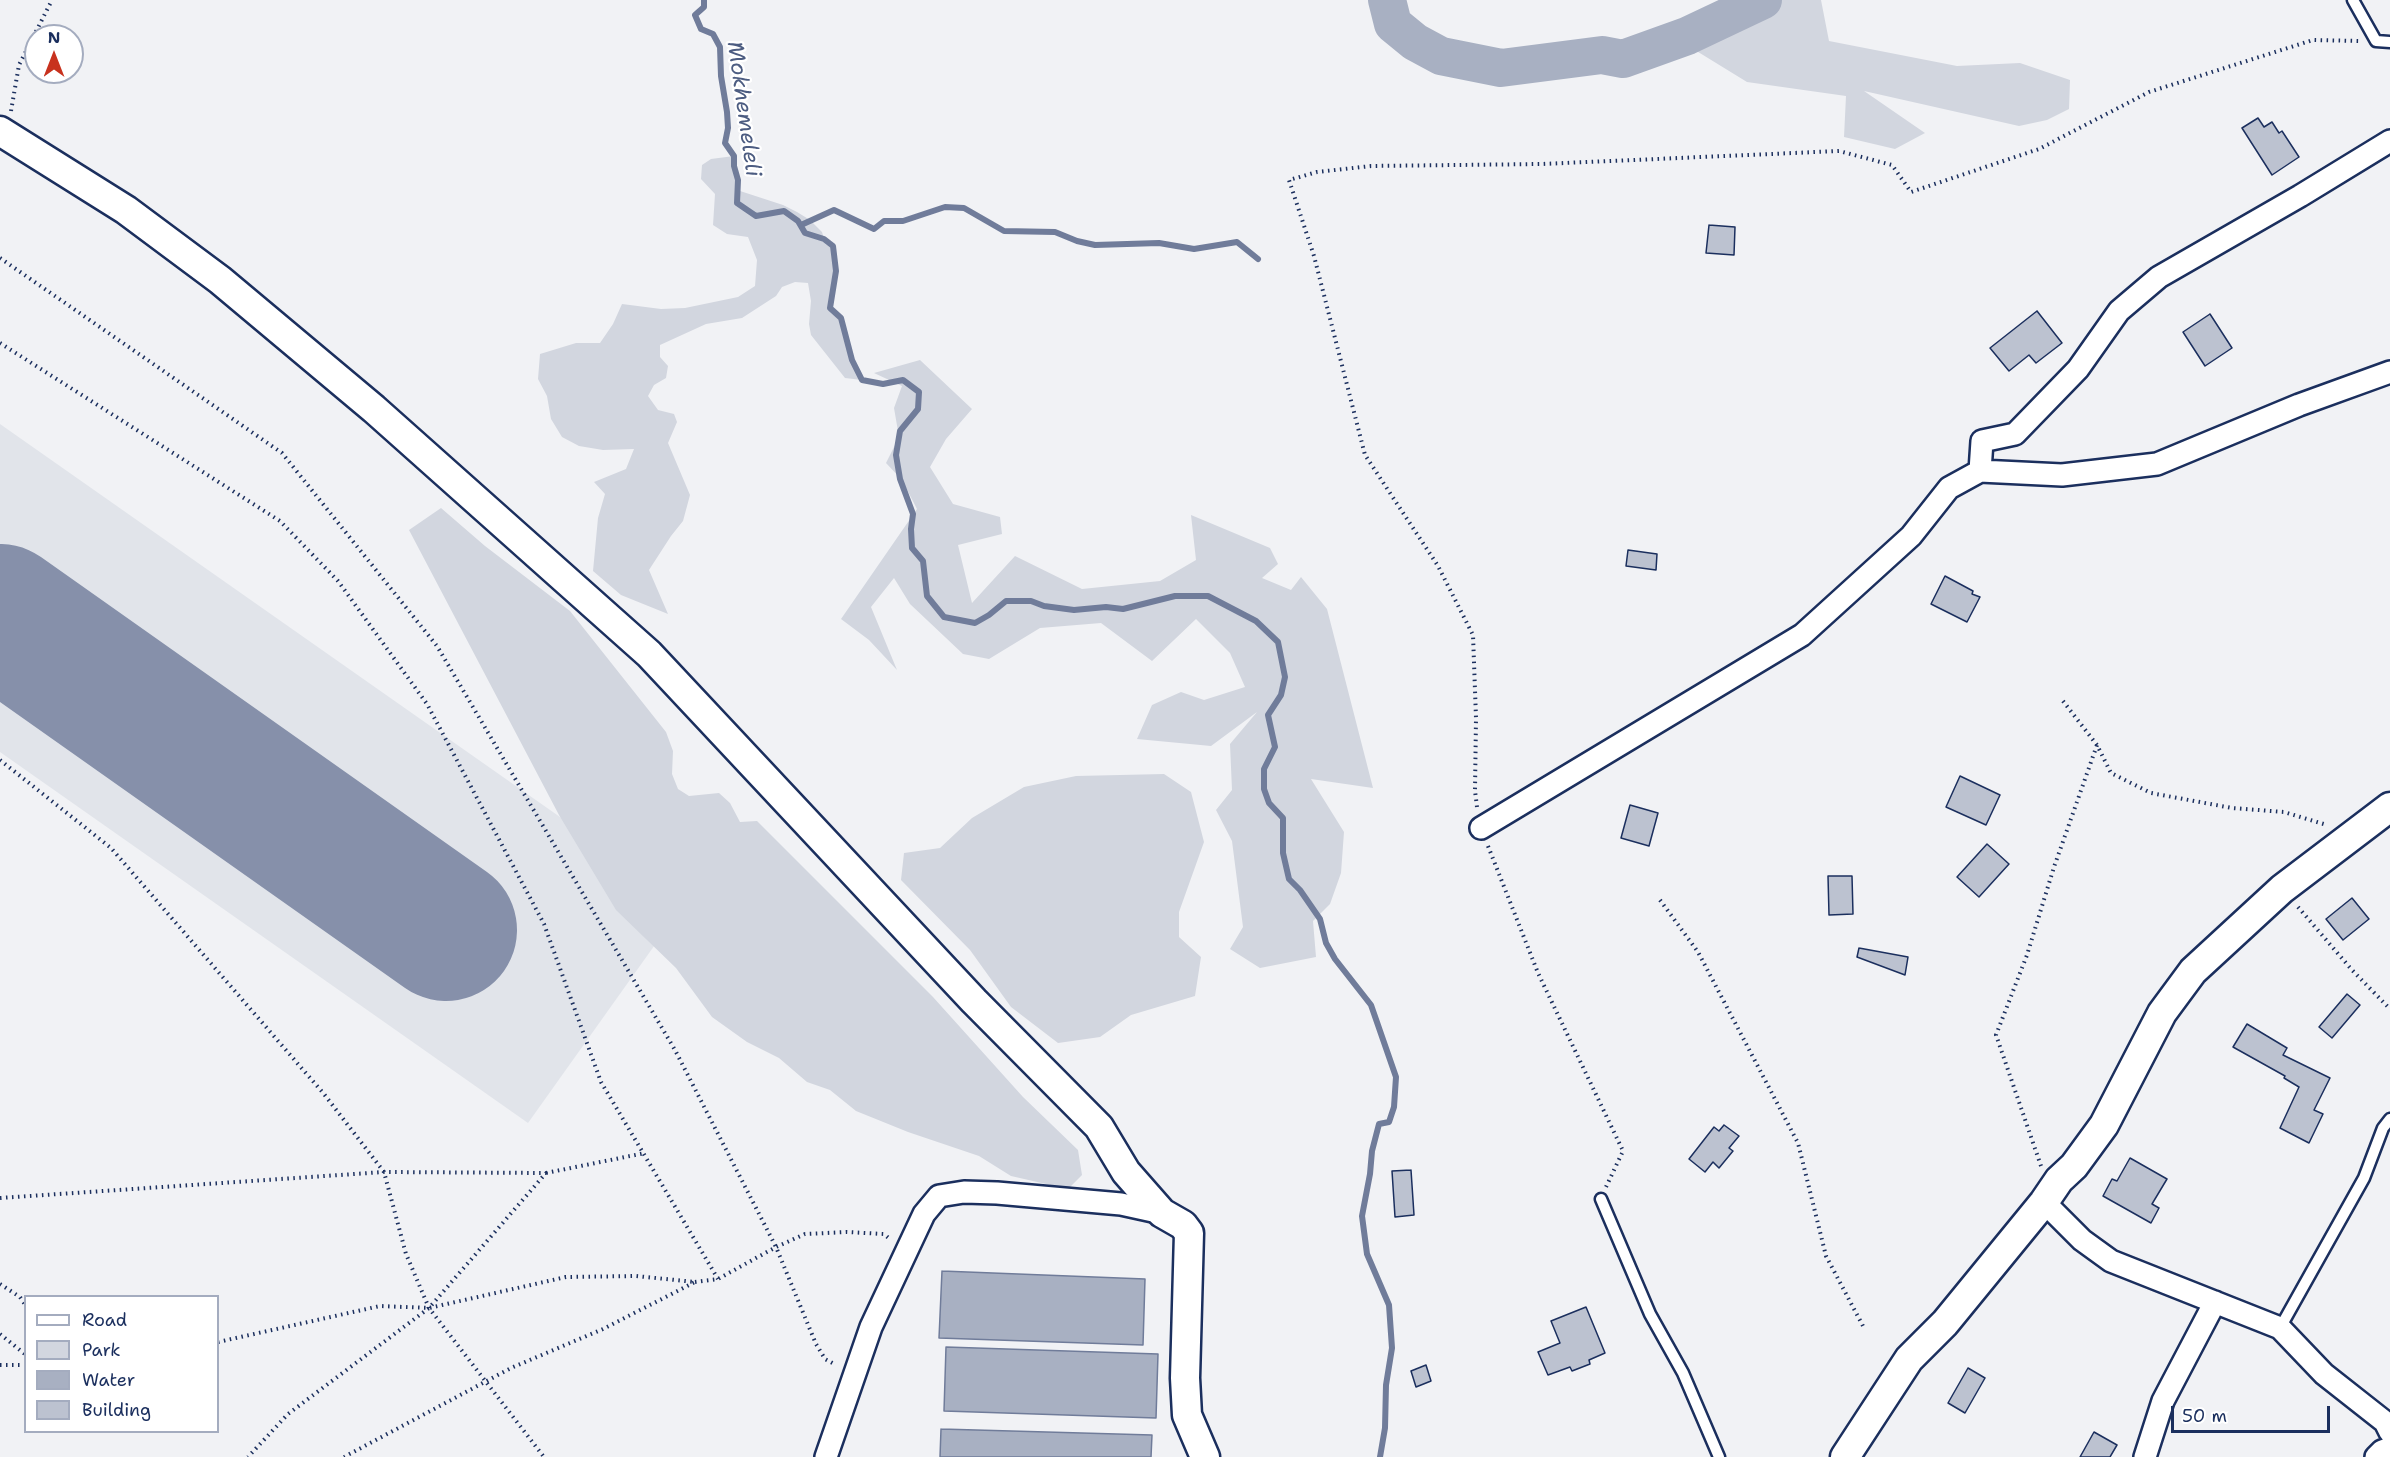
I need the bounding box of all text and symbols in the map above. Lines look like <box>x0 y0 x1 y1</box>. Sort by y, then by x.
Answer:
north arrow <box>24 24 84 84</box>
text: N <box>48 27 60 48</box>
water label: Mokhemeleli <box>720 40 766 178</box>
legend <box>24 1295 219 1433</box>
text: Road <box>82 1308 127 1332</box>
text: Park <box>82 1338 121 1362</box>
text: Water <box>82 1368 135 1392</box>
scale bar <box>2174 1394 2333 1432</box>
text: Building <box>82 1398 151 1422</box>
text: 50 m <box>2182 1404 2227 1428</box>

